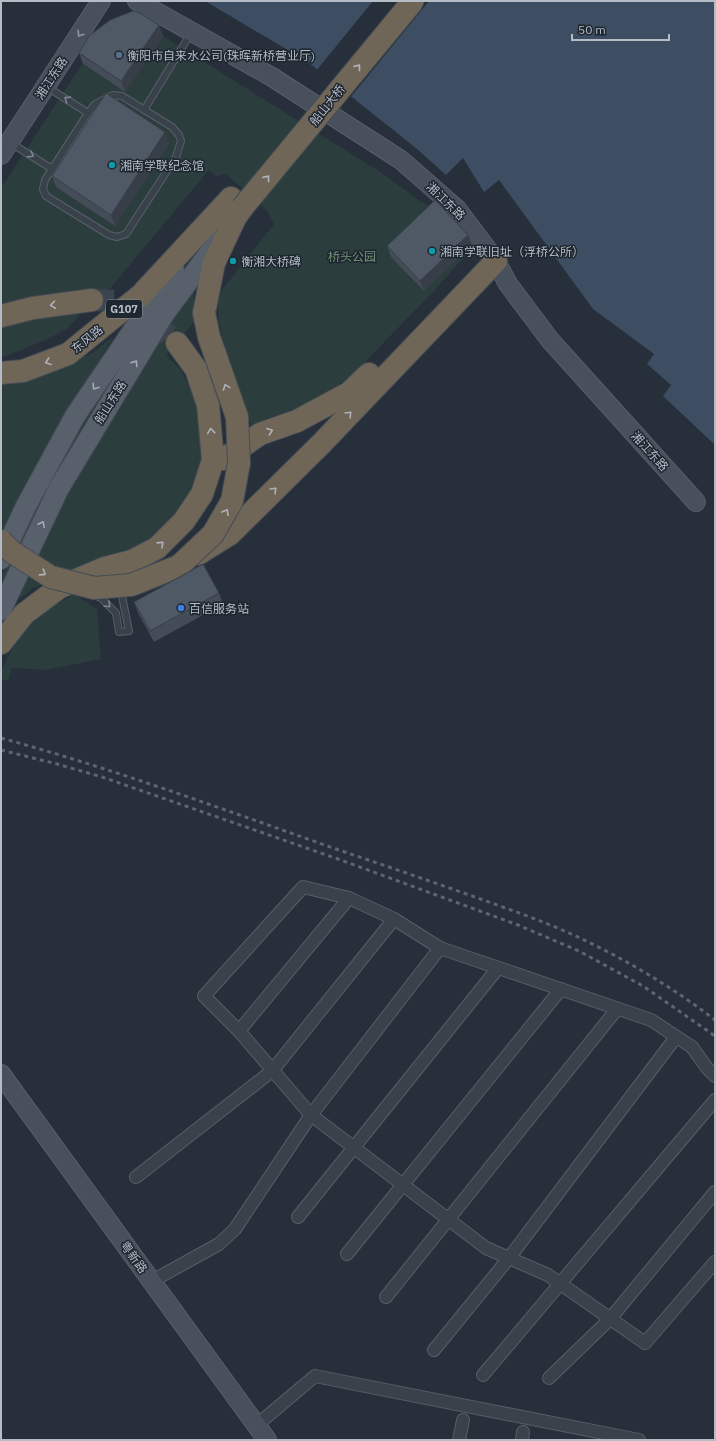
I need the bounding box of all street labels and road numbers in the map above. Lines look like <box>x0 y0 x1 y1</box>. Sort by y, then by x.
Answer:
street label: 湘江东路 <box>32 54 70 102</box>
street label: 船山大桥 <box>306 82 348 128</box>
street label: 湘江东路 <box>424 179 468 223</box>
road number: G107 <box>106 300 142 318</box>
street label: 东风路 <box>68 322 106 356</box>
street label: 船山东路 <box>91 378 129 426</box>
street label: 湘江东路 <box>628 428 672 474</box>
street label: 粤新路 <box>117 1238 151 1276</box>

